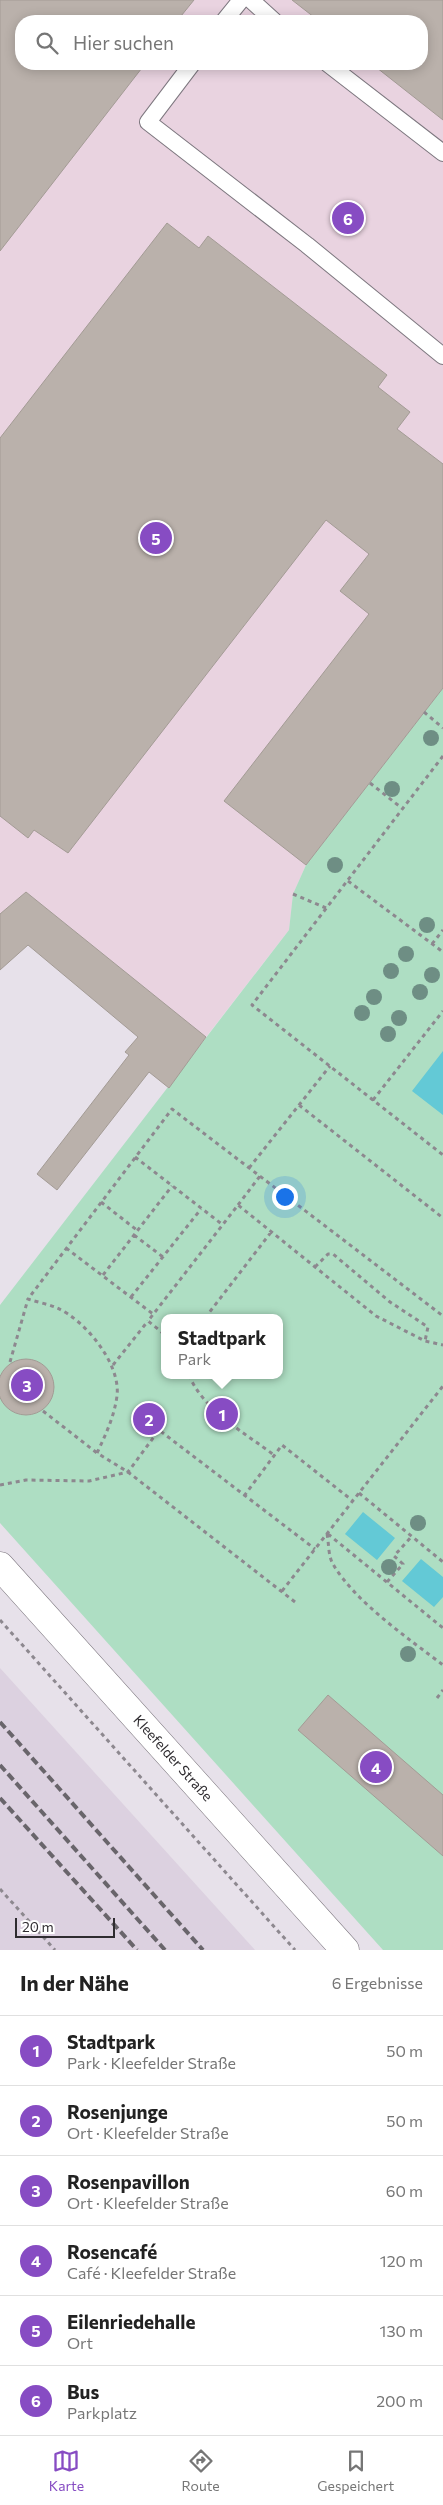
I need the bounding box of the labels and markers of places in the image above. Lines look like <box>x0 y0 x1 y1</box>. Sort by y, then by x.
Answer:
pin: 6 <box>332 199 364 237</box>
pin: 5 <box>140 519 172 557</box>
pin: 3 <box>11 1366 43 1404</box>
pin: 1 <box>206 1395 238 1433</box>
pin: 2 <box>133 1400 165 1438</box>
pin: 4 <box>360 1748 392 1786</box>

